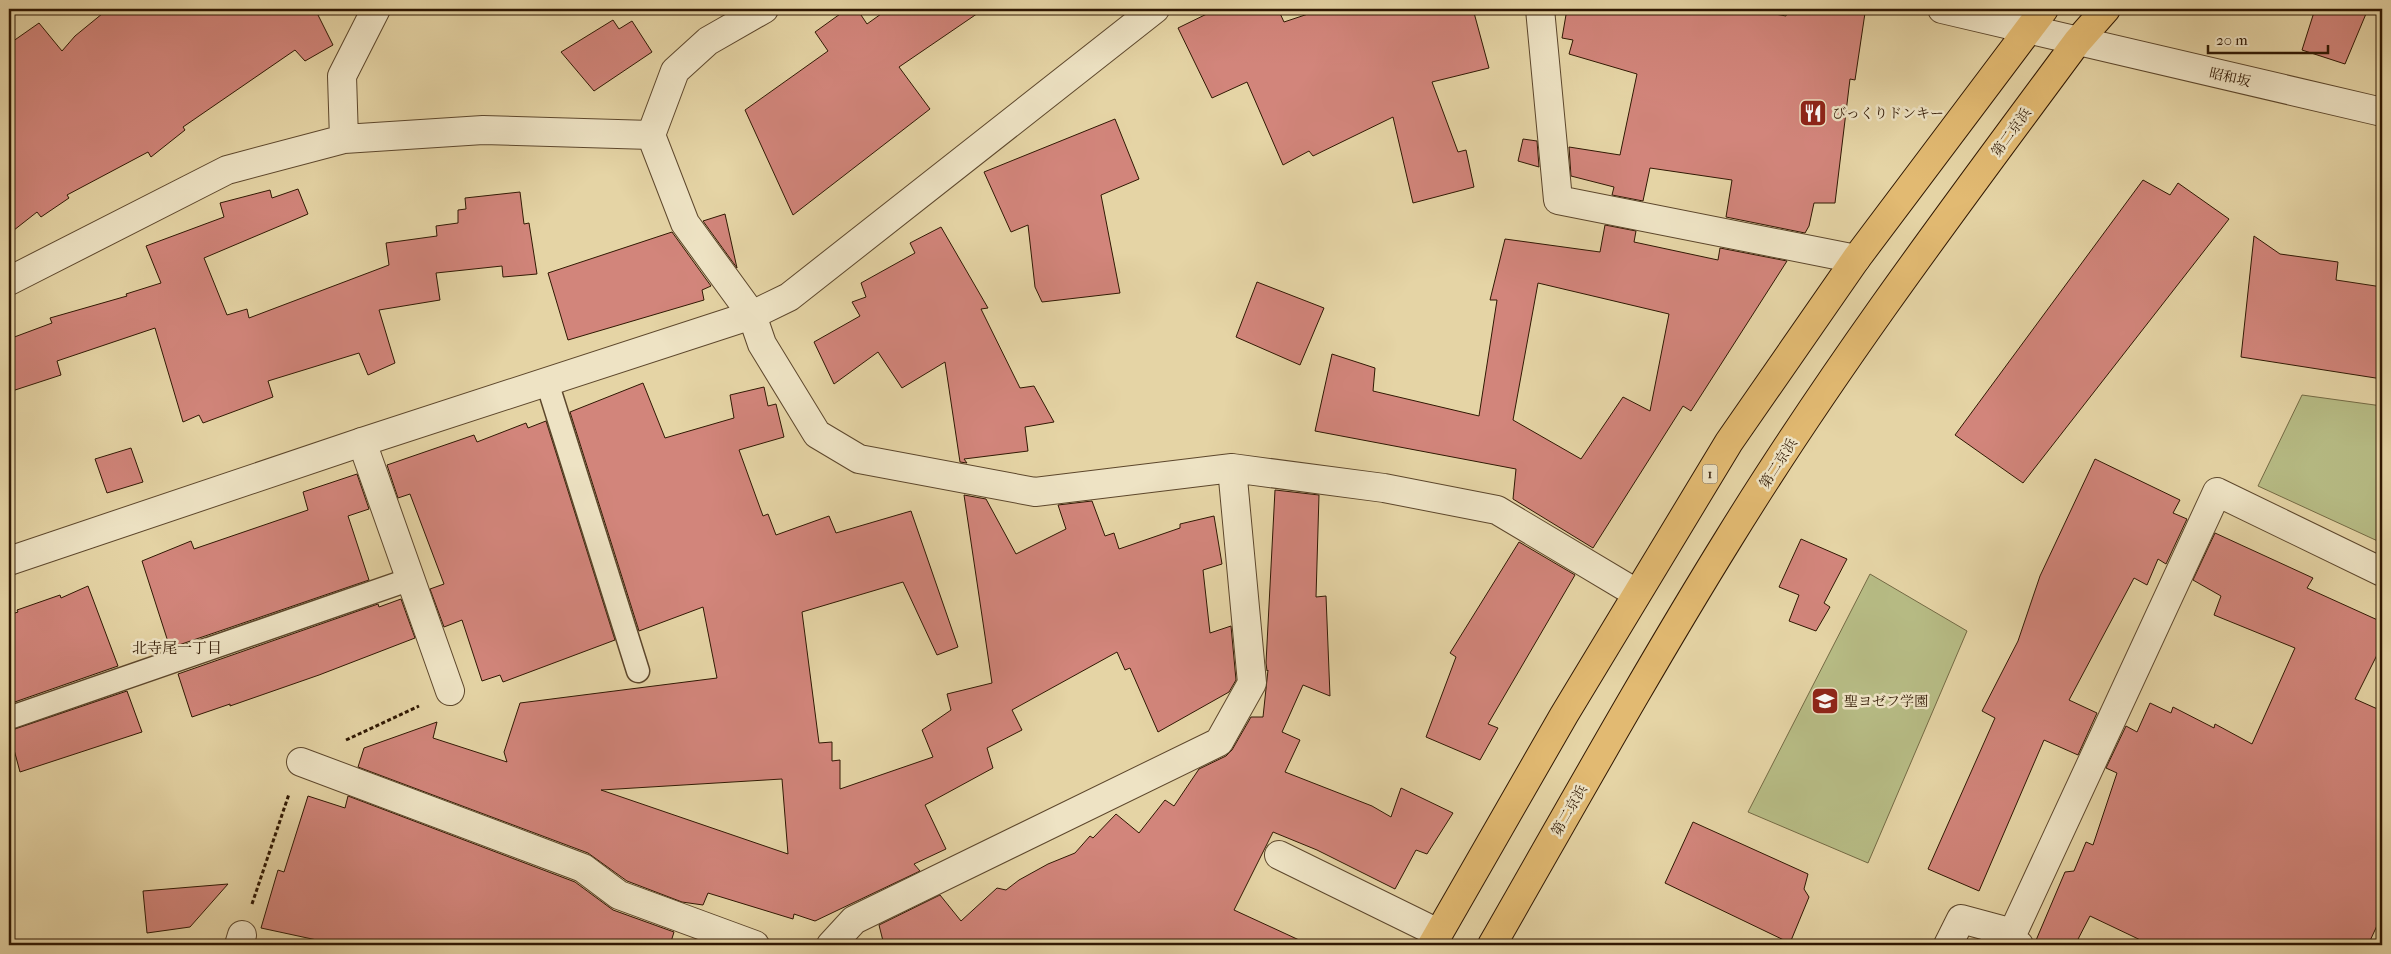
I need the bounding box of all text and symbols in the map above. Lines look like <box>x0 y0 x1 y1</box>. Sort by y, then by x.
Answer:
scale bar <box>2208 22 2328 54</box>
text: 20 m <box>2216 31 2248 49</box>
street label: 昭和坂 <box>2208 64 2252 90</box>
restaurant icon: びっくりドンキー <box>1798 98 1828 128</box>
place label: びっくりドンキー <box>1832 105 1944 122</box>
street label: 第二京浜 <box>1988 105 2035 160</box>
street label: 第二京浜 <box>1756 435 1801 491</box>
road number: 1 <box>1702 464 1718 484</box>
district label: 北寺尾一丁目 <box>132 639 222 657</box>
school or university icon: 聖ヨゼフ学園 <box>1810 686 1840 716</box>
place label: 聖ヨゼフ学園 <box>1844 693 1928 710</box>
street label: 第二京浜 <box>1548 782 1591 839</box>

